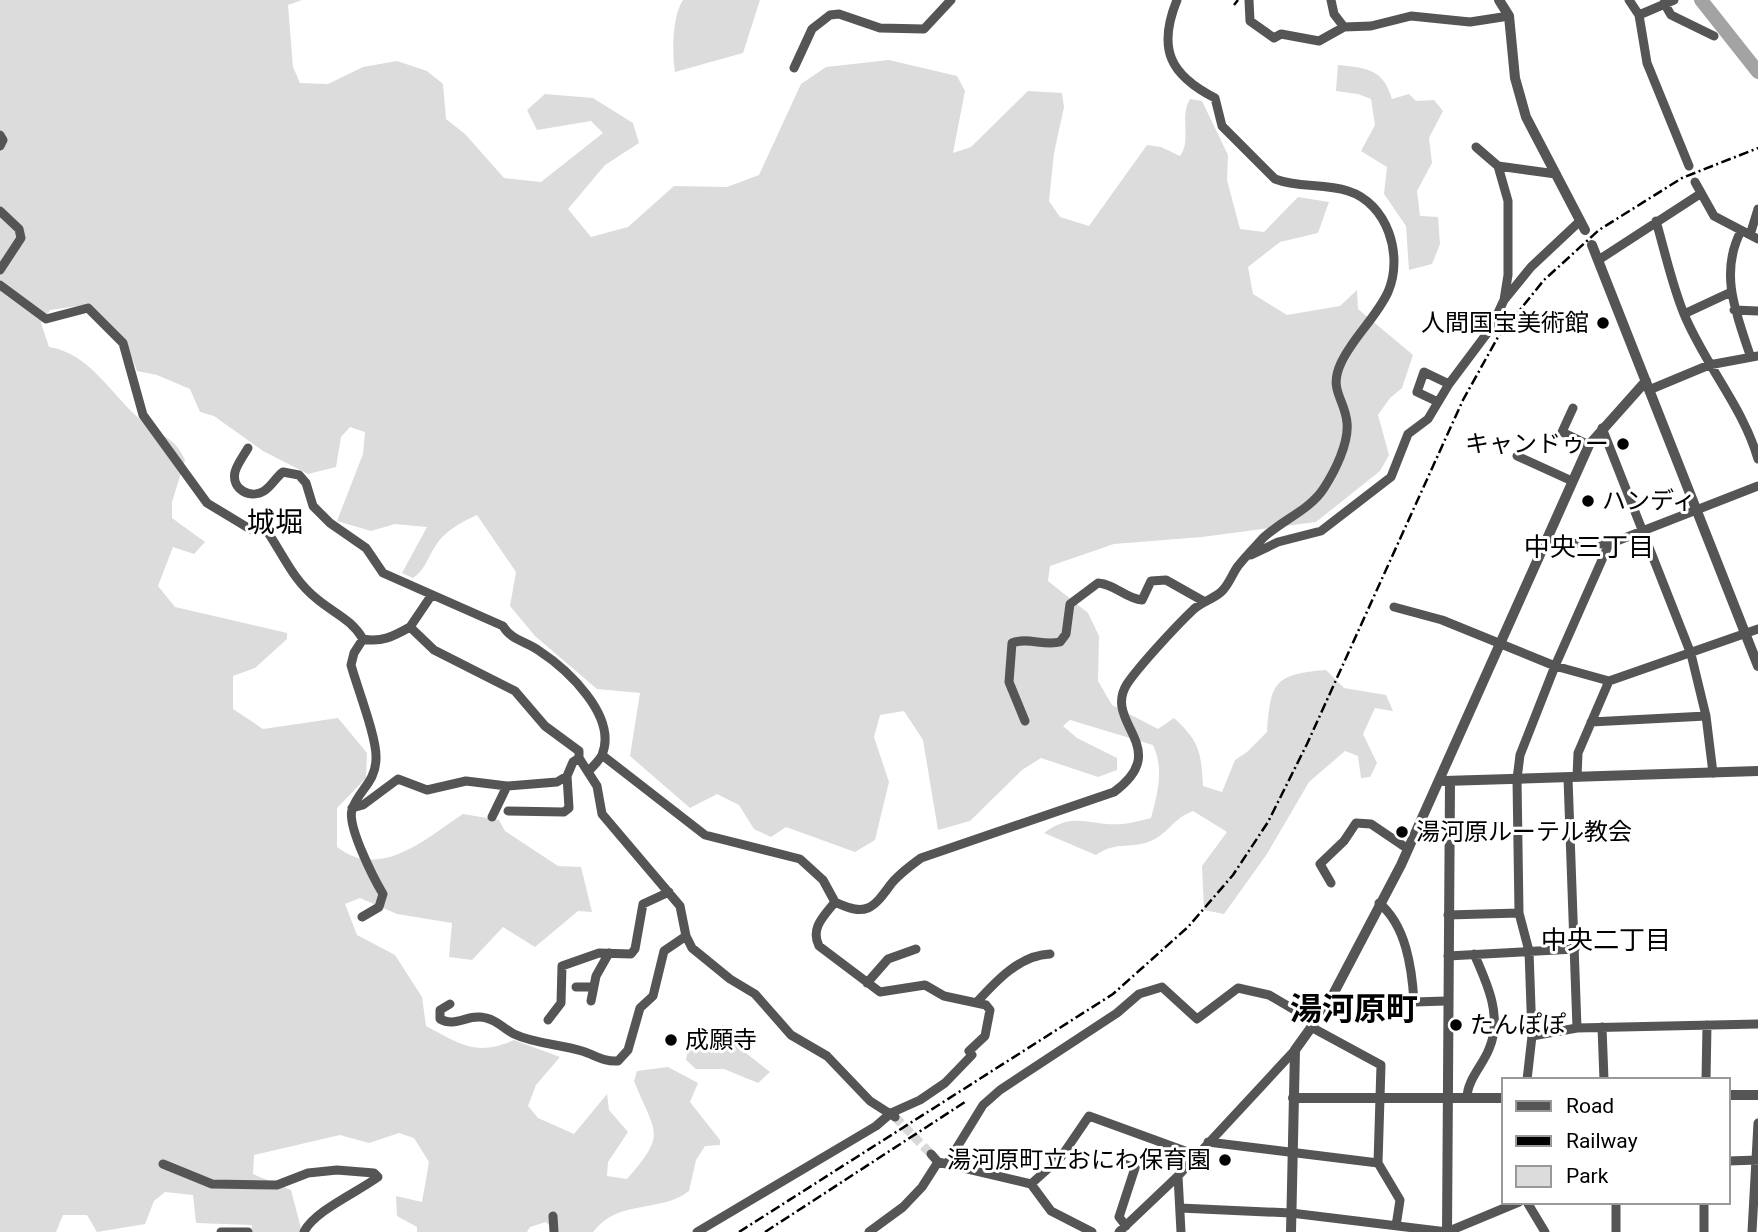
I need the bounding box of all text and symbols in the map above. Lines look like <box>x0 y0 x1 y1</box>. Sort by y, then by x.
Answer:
place label: 人間国宝美術館 <box>1421 309 1589 337</box>
marker: 人間国宝美術館 <box>1595 315 1611 331</box>
place label: キャンドゥー <box>1465 430 1609 458</box>
marker: キャンドゥー <box>1615 436 1631 452</box>
place label: ハンディ <box>1602 487 1696 515</box>
marker: ハンディ <box>1580 493 1596 509</box>
district label: 城堀 <box>247 506 303 539</box>
district label: 中央三丁目 <box>1524 532 1654 562</box>
place label: 湯河原ルーテル教会 <box>1416 818 1632 846</box>
marker: 湯河原ルーテル教会 <box>1394 824 1410 840</box>
district label: 中央二丁目 <box>1541 925 1671 955</box>
district label: 湯河原町 <box>1290 990 1418 1028</box>
place label: たんぽぽ <box>1470 1011 1566 1039</box>
marker: たんぽぽ <box>1448 1017 1464 1033</box>
place label: 成願寺 <box>685 1026 757 1054</box>
marker: 成願寺 <box>663 1032 679 1048</box>
legend <box>1502 1078 1730 1204</box>
text: Road <box>1566 1094 1614 1118</box>
text: Railway <box>1566 1129 1638 1153</box>
place label: 湯河原町立おにわ保育園 <box>947 1146 1211 1174</box>
marker: 湯河原町立おにわ保育園 <box>1217 1152 1233 1168</box>
text: Park <box>1566 1164 1609 1188</box>

